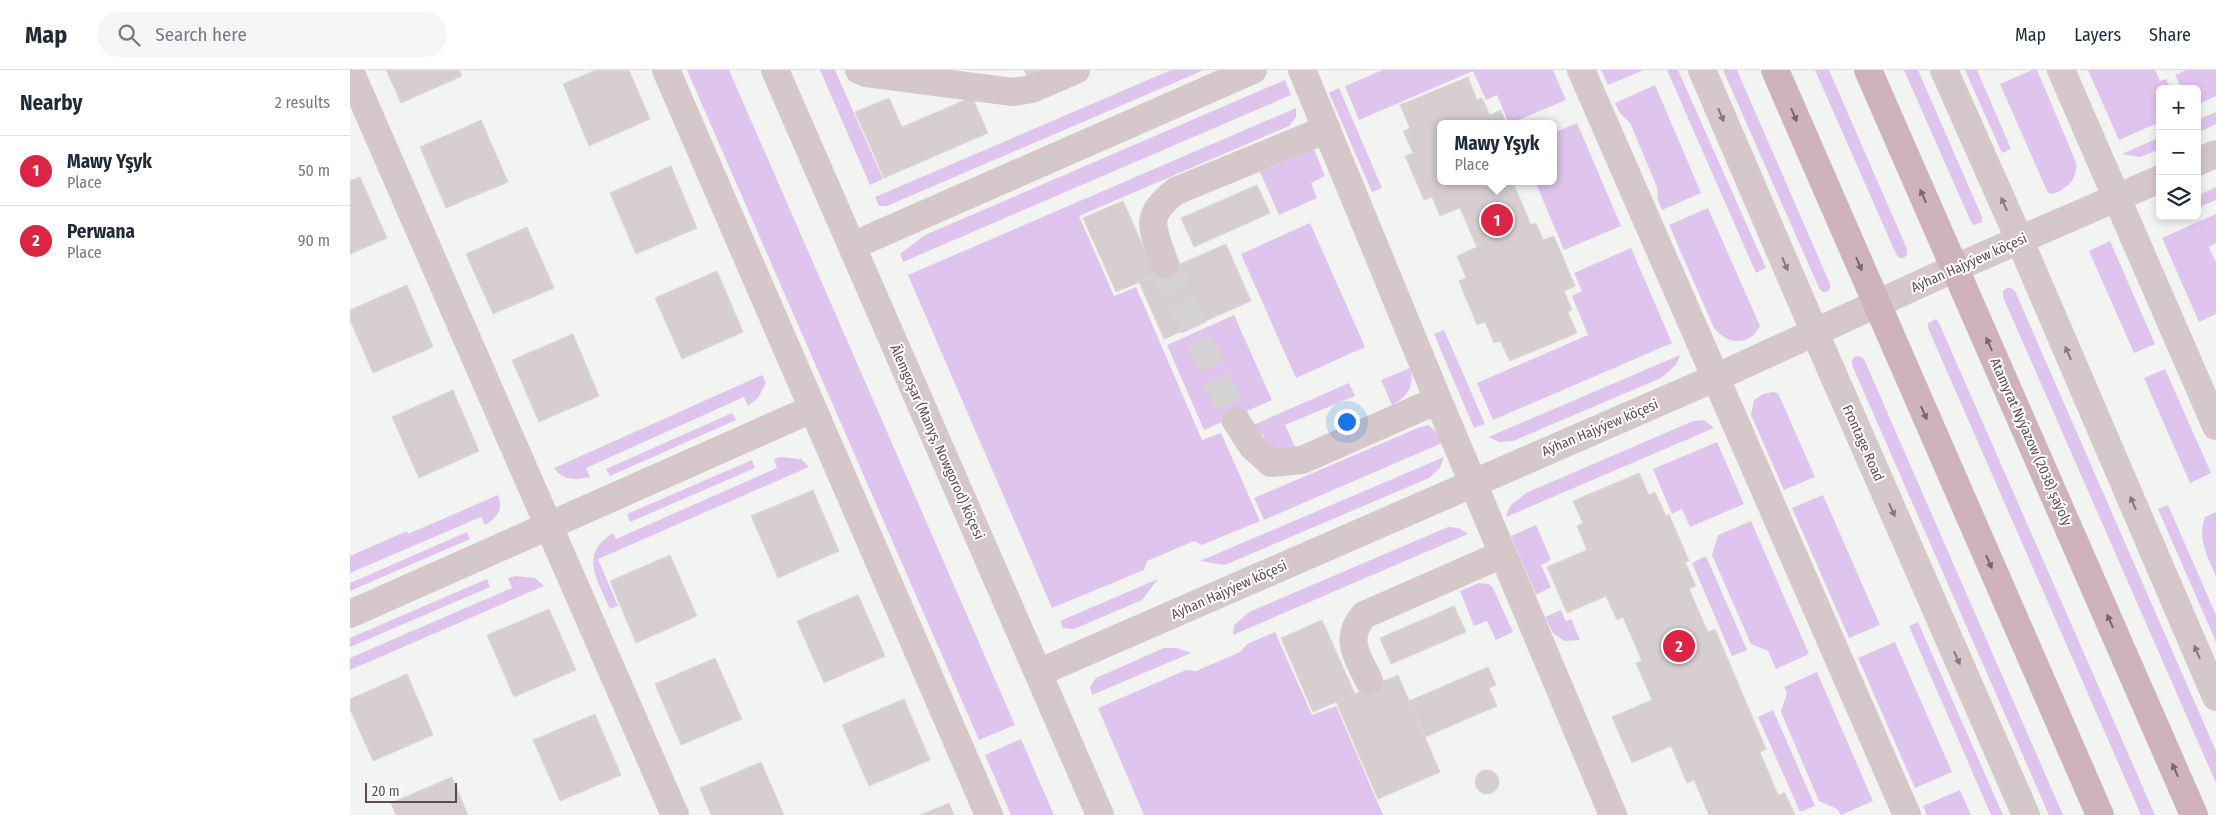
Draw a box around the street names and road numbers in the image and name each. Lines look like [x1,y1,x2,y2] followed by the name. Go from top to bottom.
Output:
[1908,230,2030,296] street label: Aýhan Hajyýew köçesi
[886,342,988,542] street label: Älemgoşar (Manyş, Nowgorod) köçesi
[1986,356,2076,529] street label: Atamyrat Nyýazow (2038) şaýoly
[1539,396,1661,460] street label: Aýhan Hajyýew köçesi
[1839,402,1887,484] street label: Frontage Road
[1168,557,1290,623] street label: Aýhan Hajyýew köçesi

